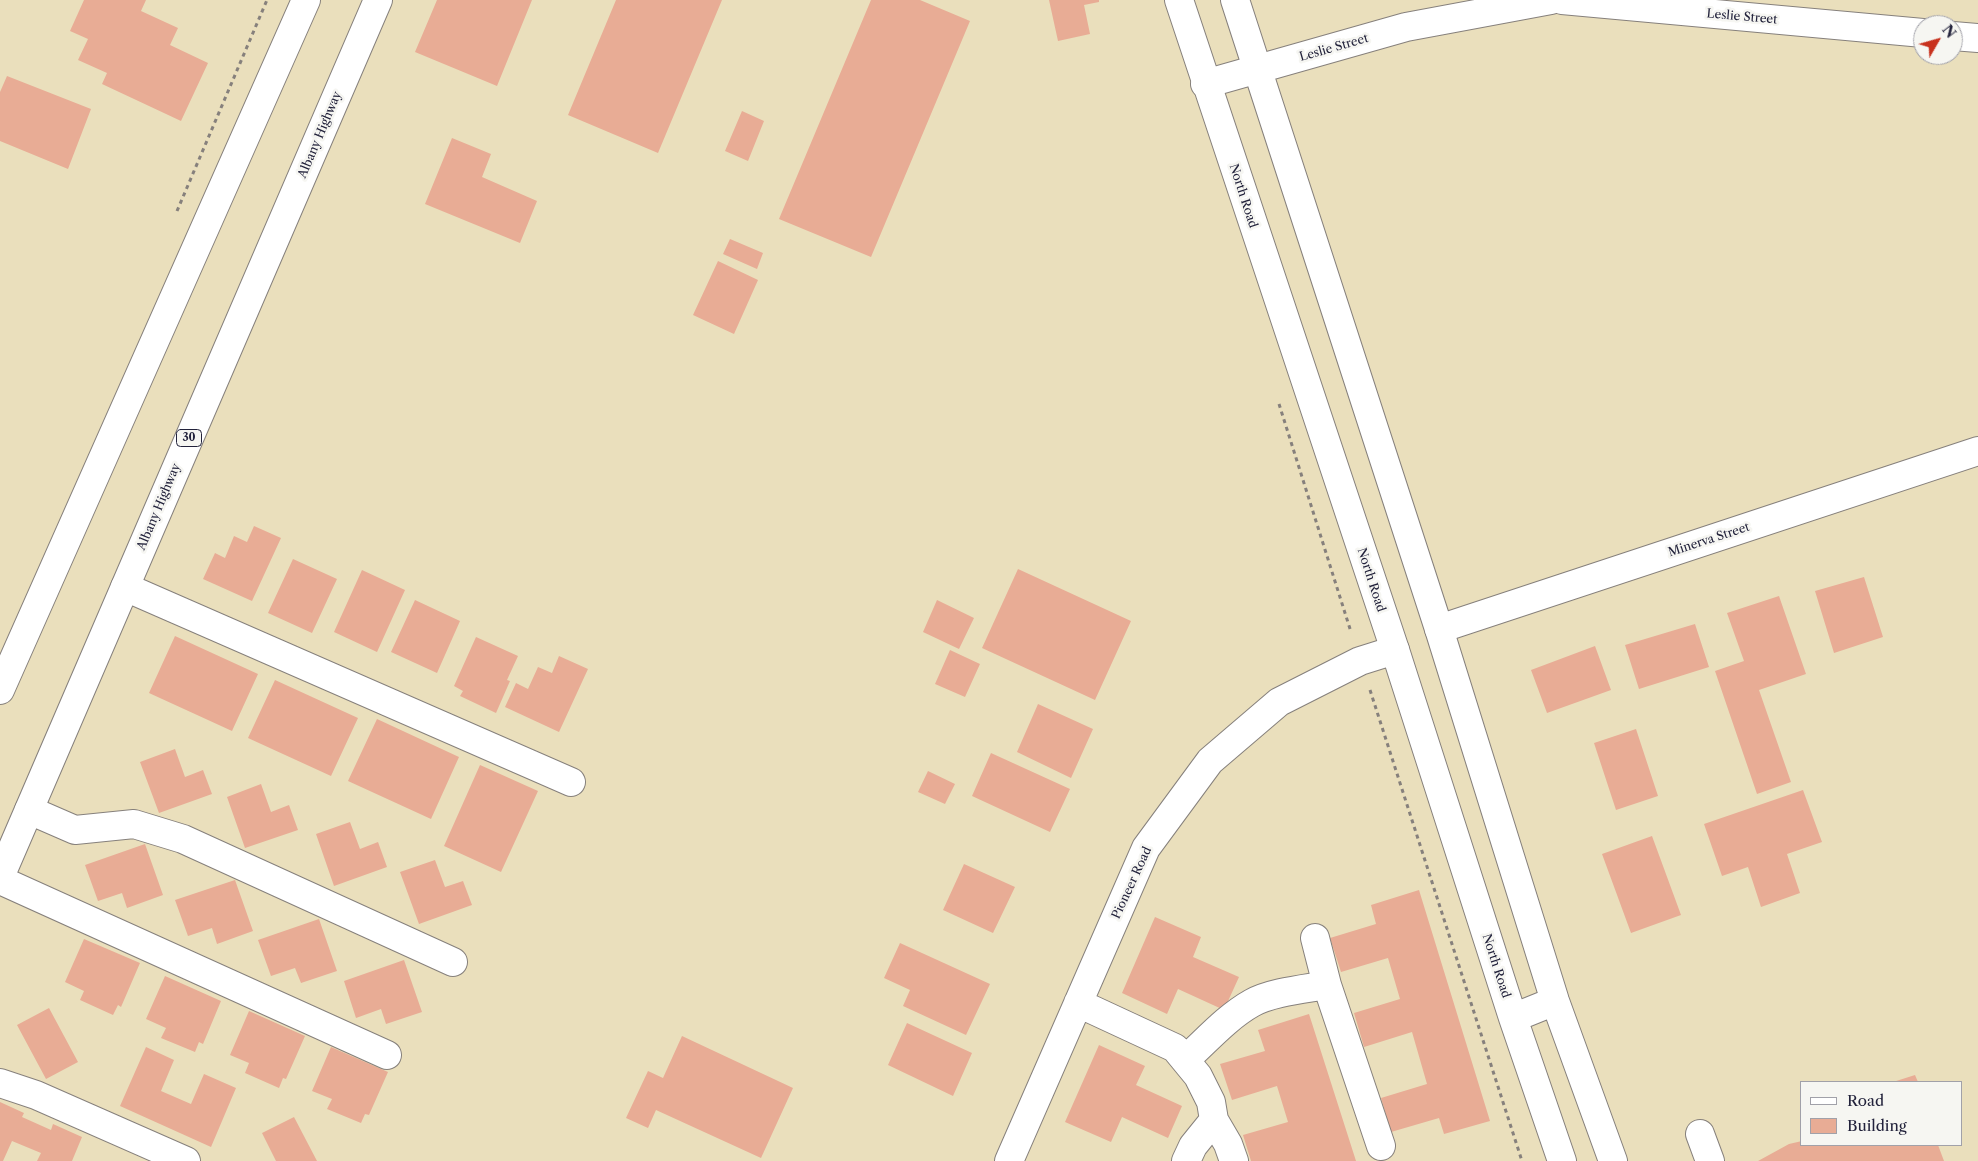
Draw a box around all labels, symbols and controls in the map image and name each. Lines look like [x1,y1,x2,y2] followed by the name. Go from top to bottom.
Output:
[1706,7,1778,27] street label: Leslie Street
[1913,15,1963,65] north arrow
[1938,21,1960,42] text: N
[1298,31,1370,65] street label: Leslie Street
[295,89,345,181] street label: Albany Highway
[1226,162,1260,230] street label: North Road
[176,429,202,446] road number: 30
[134,461,184,553] street label: Albany Highway
[1666,520,1752,560] street label: Minerva Street
[1354,546,1388,614] street label: North Road
[1109,845,1155,921] street label: Pioneer Road
[1479,932,1513,1000] street label: North Road
[1800,1081,1963,1146] legend
[1847,1091,1884,1110] text: Road
[1847,1116,1907,1135] text: Building

